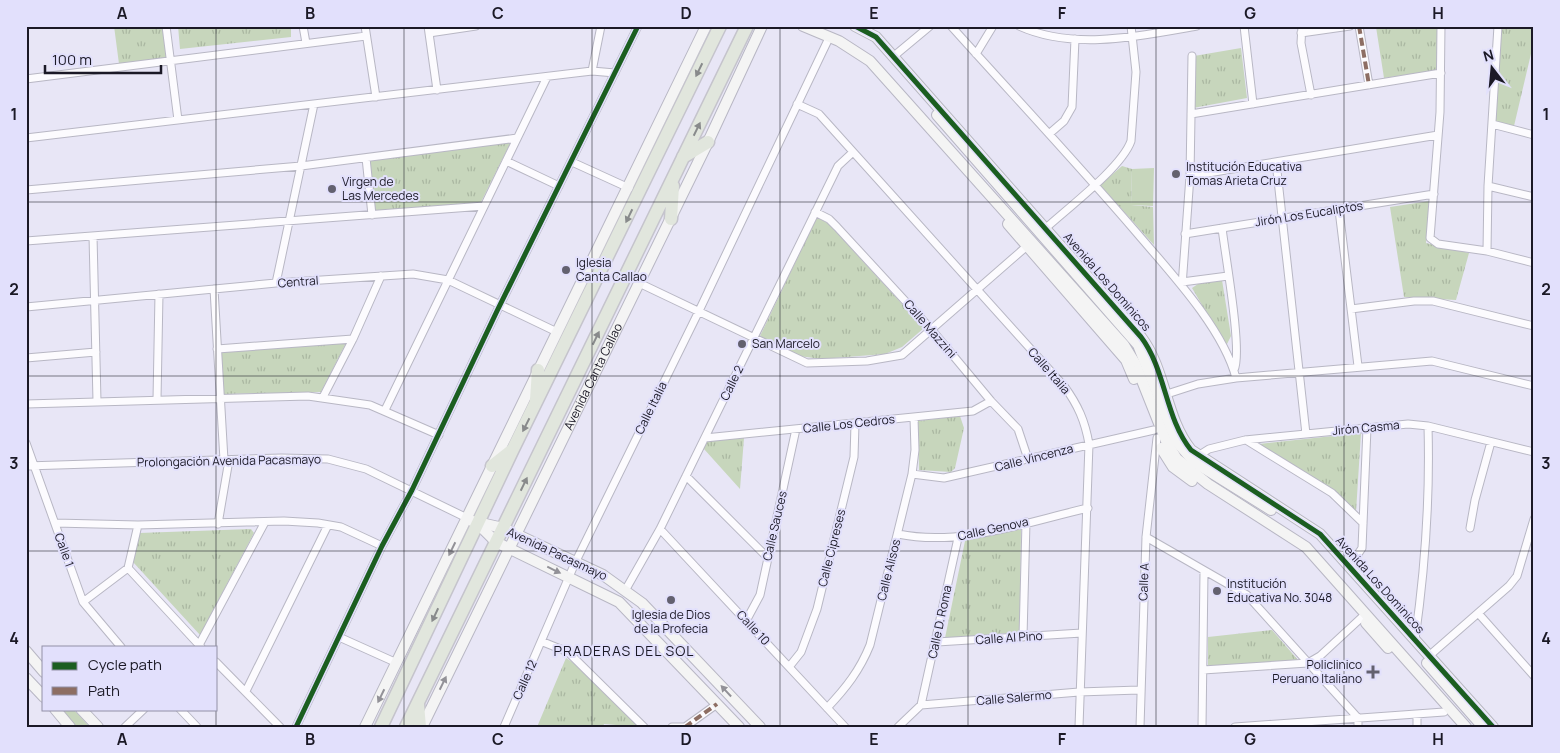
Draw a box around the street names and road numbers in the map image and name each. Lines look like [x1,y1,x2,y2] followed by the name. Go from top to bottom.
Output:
[1254,197,1364,230] street label: Jirón Los Eucaliptos
[1060,229,1155,335] street label: Avenida Los Dominicos
[277,272,319,291] street label: Central
[900,296,961,362] street label: Calle Mazzini
[560,320,626,433] street label: Avenida Canta Callao
[1024,344,1074,398] street label: Calle Italia
[716,362,747,403] street label: Calle 2
[630,379,671,437] street label: Calle Italia
[802,410,896,437] street label: Calle Los Cedros
[1332,416,1400,439] street label: Jirón Casma
[993,440,1075,475] street label: Calle Vincenza
[137,450,321,471] street label: Prolongación Avenida Pacasmayo
[758,489,791,563] street label: Calle Sauces
[814,507,849,589] street label: Calle Cipreses
[956,513,1030,544] street label: Calle Genova
[504,523,610,584] street label: Avenida Pacasmayo
[51,530,78,569] street label: Calle 1
[1332,532,1429,637] street label: Avenida Los Dominicos
[873,537,904,603] street label: Calle Alisos
[1134,562,1153,601] street label: Calle A
[923,584,956,660] street label: Calle D. Roma
[733,606,774,649] street label: Calle 10
[975,627,1043,648] street label: Calle Al Pino
[508,657,541,702] street label: Calle 12
[976,686,1052,709] street label: Calle Salermo

